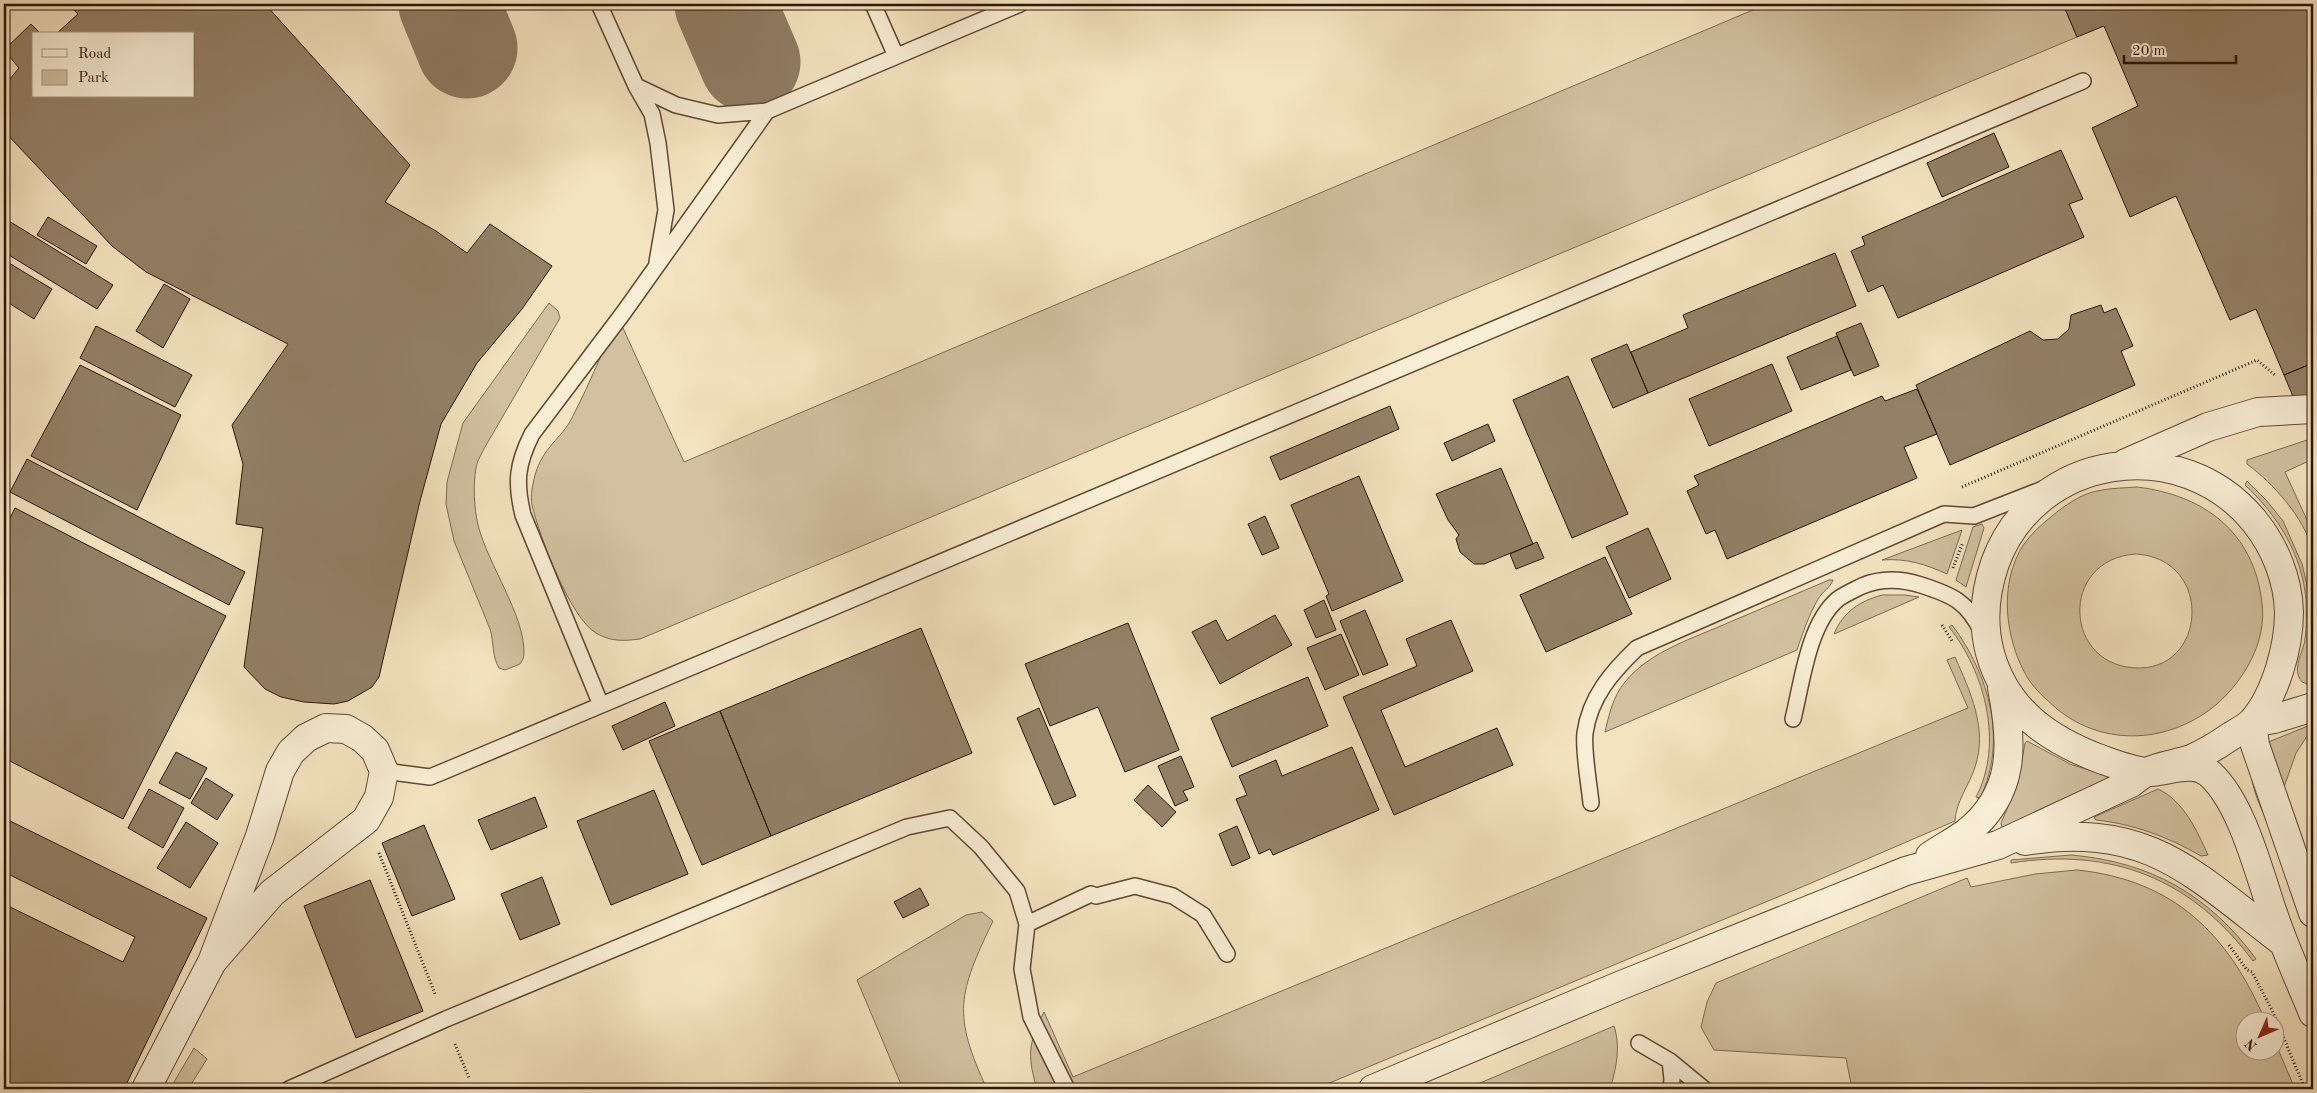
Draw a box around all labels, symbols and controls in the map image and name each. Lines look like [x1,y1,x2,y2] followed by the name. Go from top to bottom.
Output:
[32,32,195,98] legend
[2124,32,2237,64] scale bar
[2132,44,2166,59] text: 20 m
[78,47,112,62] text: Road
[78,71,109,86] text: Park
[2234,1010,2284,1060] north arrow
[2243,1036,2260,1053] text: N

